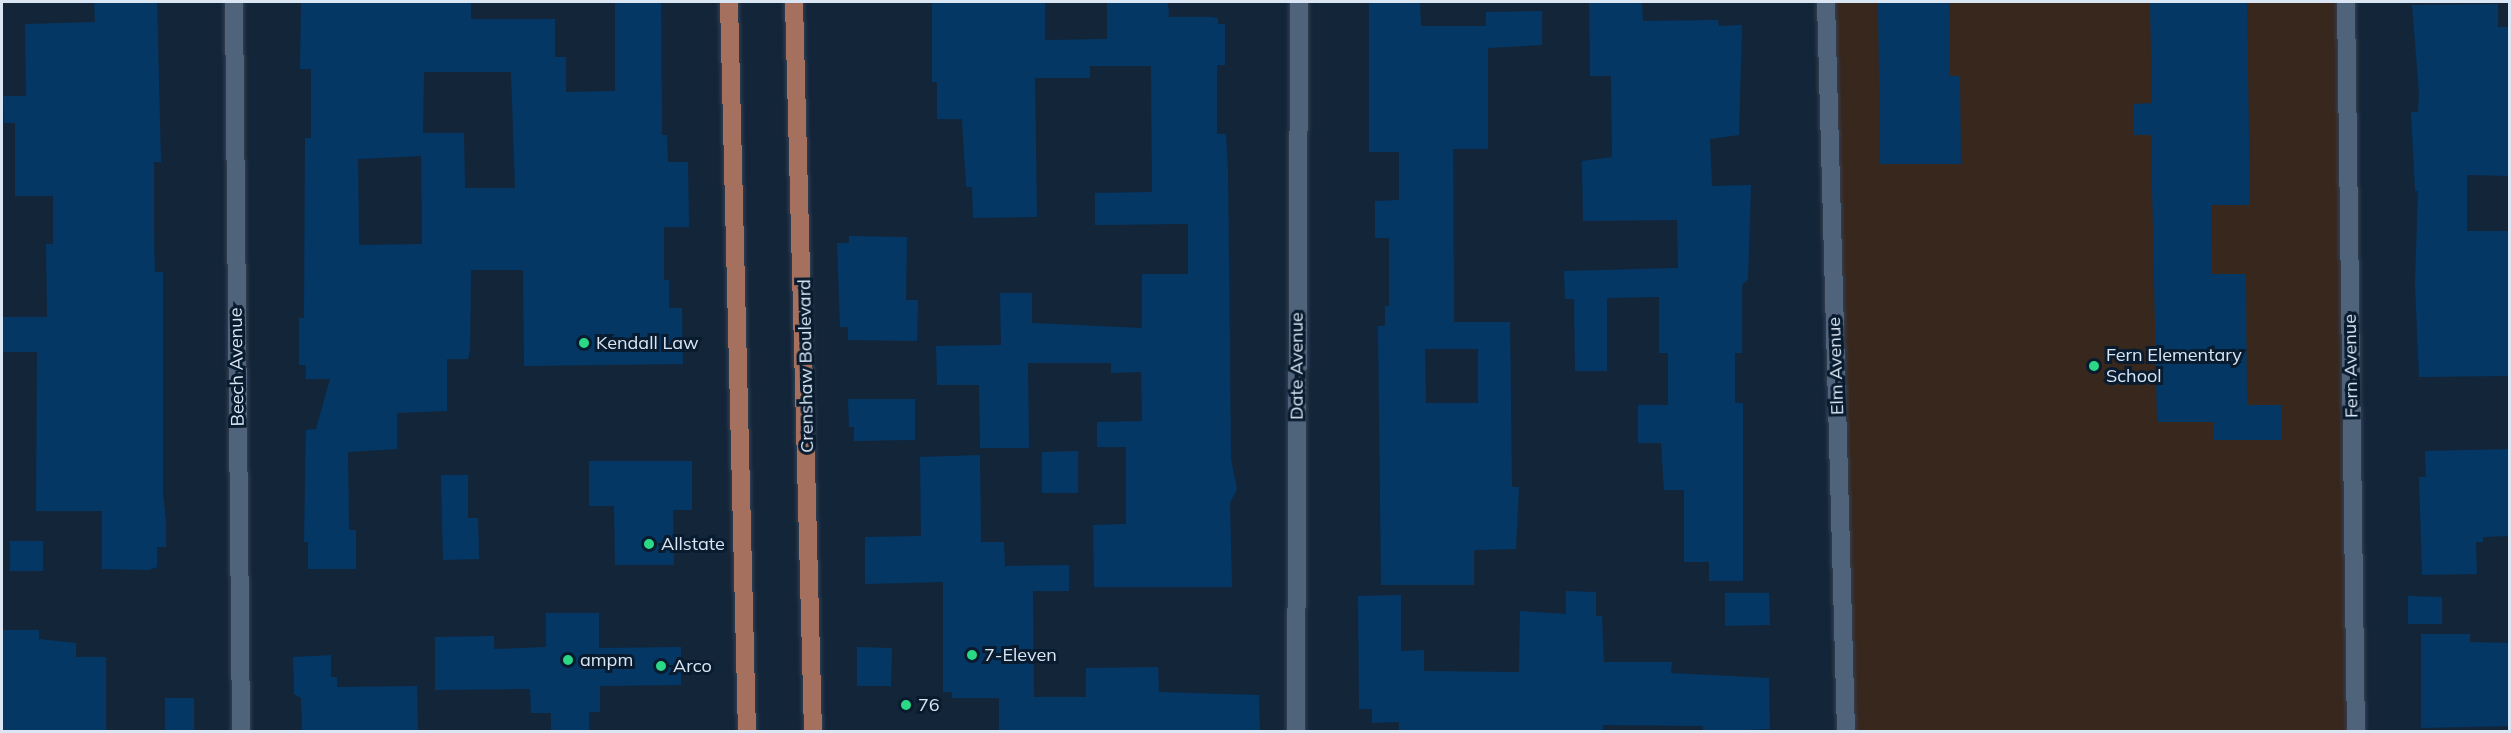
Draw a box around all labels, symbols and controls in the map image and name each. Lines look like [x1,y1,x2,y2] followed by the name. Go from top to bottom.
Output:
[794,279,818,453] street label: Crenshaw Boulevard
[225,307,249,427] street label: Beech Avenue
[1286,312,1308,420] street label: Date Avenue
[2339,314,2363,418] street label: Fern Avenue
[1823,317,1849,415] street label: Elm Avenue
[596,332,699,354] place label: Kendall Law
[577,336,591,350] marker: Kendall Law
[2106,345,2242,388] place label: Fern Elementary School
[2087,359,2101,373] marker: Fern Elementary School
[661,533,725,555] place label: Allstate
[642,537,656,551] marker: Allstate
[984,644,1057,666] place label: 7-Eleven
[965,648,979,662] marker: 7-Eleven
[580,649,633,671] place label: ampm
[561,653,575,667] marker: ampm
[673,655,712,677] place label: Arco
[654,659,668,673] marker: Arco
[918,694,940,716] place label: 76
[899,698,913,712] marker: 76

